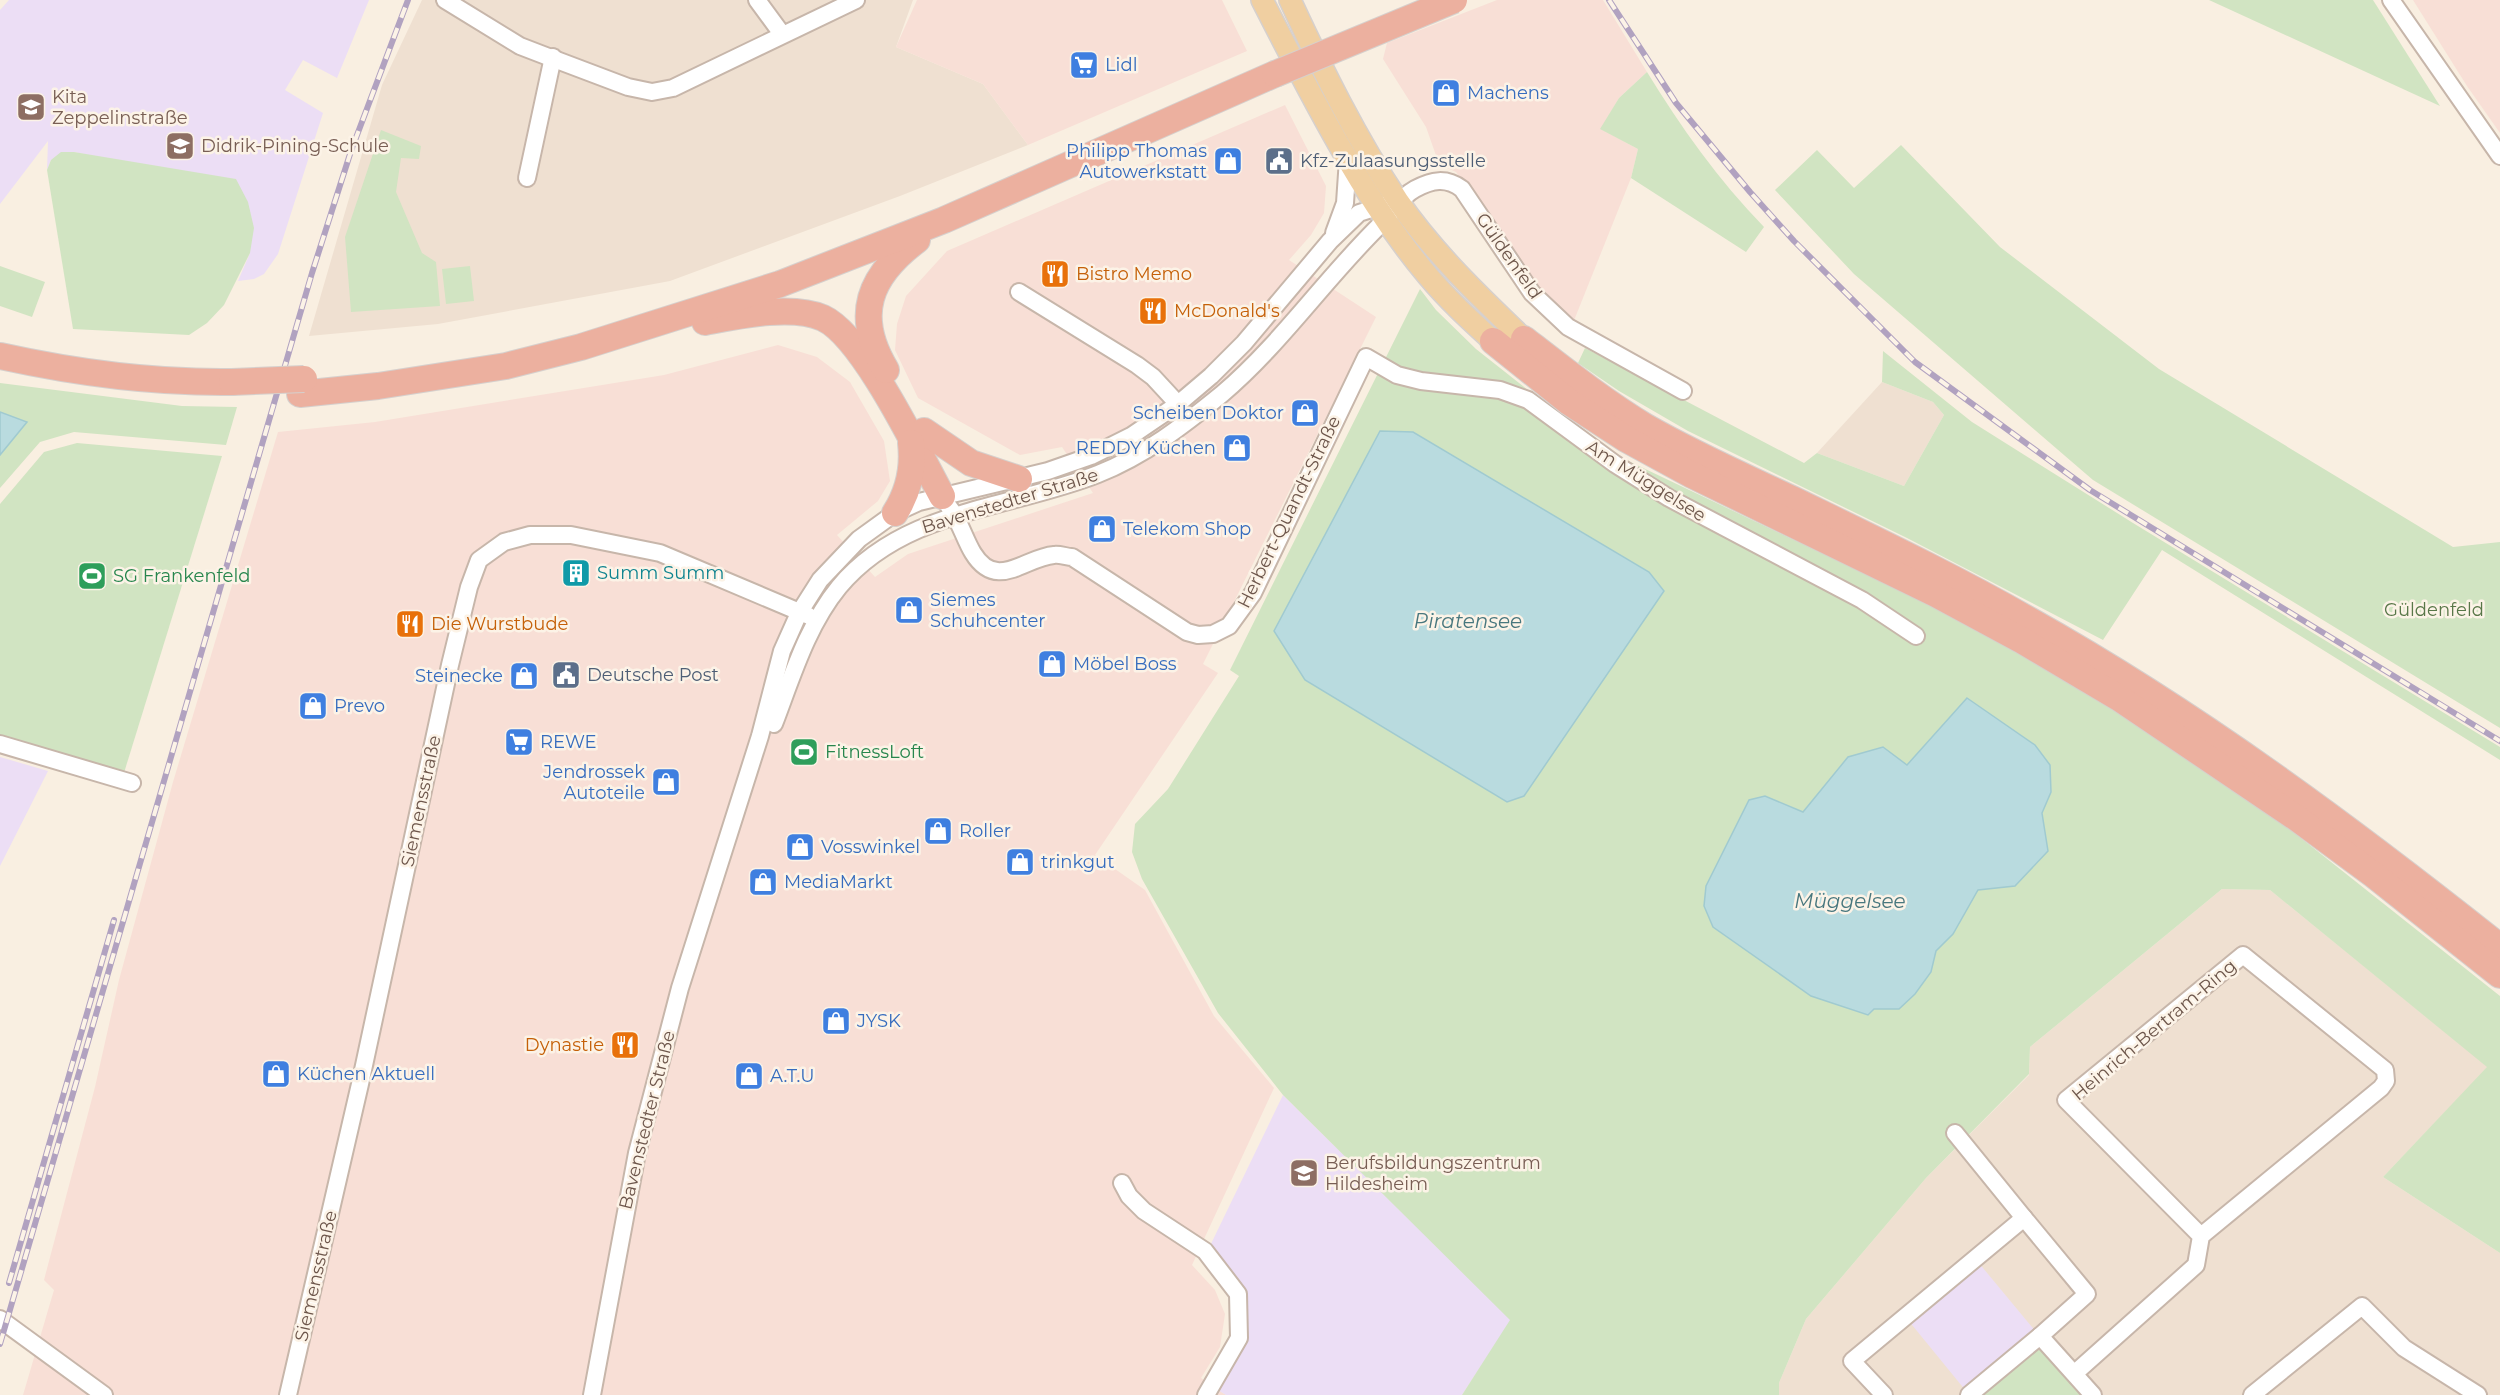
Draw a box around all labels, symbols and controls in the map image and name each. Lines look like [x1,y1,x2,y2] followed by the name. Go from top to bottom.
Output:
[1068,49,1100,81] supermarket icon: Lidl
[1105,54,1138,76] place label: Lidl
[1430,77,1462,109] shop icon: Machens
[1467,82,1549,104] place label: Machens
[52,86,188,129] place label: Kita Zeppelinstraße
[15,91,47,123] school or university icon: Kita Zeppelinstraße
[164,130,196,162] school or university icon: Didrik-Pining-Schule
[201,135,389,157] place label: Didrik-Pining-Schule
[1066,140,1207,183] place label: Philipp Thomas Autowerkstatt
[1212,145,1244,177] shop icon: Philipp Thomas Autowerkstatt
[1263,145,1295,177] public building icon: Kfz-Zulaasungsstelle
[1300,150,1486,172] place label: Kfz-Zulaasungsstelle
[1471,209,1547,303] street label: Güldenfeld
[1039,258,1071,290] restaurant icon: Bistro Memo
[1076,263,1192,285] place label: Bistro Memo
[1137,295,1169,327] restaurant icon: McDonald's
[1174,300,1280,322] place label: McDonald's
[1289,397,1321,429] shop icon: Scheiben Doktor
[1133,402,1284,424] place label: Scheiben Doktor
[1233,412,1345,612] street label: Herbert-Quandt-Straße
[1221,432,1253,464] shop icon: REDDY Küchen
[1582,435,1710,527] street label: Am Müggelsee
[1076,437,1216,459] place label: REDDY Küchen
[919,464,1101,538] street label: Bavenstedter Straße
[1086,513,1118,545] shop icon: Telekom Shop
[1123,518,1251,540] place label: Telekom Shop
[560,557,592,589] building icon: Summ Summ
[76,560,108,592] sports icon: SG Frankenfeld
[597,562,724,584] place label: Summ Summ
[113,565,250,587] place label: SG Frankenfeld
[930,589,1046,632] place label: Siemes Schuhcenter
[893,594,925,626] shop icon: Siemes Schuhcenter
[2384,599,2484,621] park label: Güldenfeld
[394,608,426,640] restaurant icon: Die Wurstbude
[1414,609,1522,633] water label: Piratensee
[431,613,569,635] place label: Die Wurstbude
[1036,648,1068,680] shop icon: Möbel Boss
[1073,653,1177,675] place label: Möbel Boss
[550,659,582,691] public building icon: Deutsche Post
[508,660,540,692] shop icon: Steinecke
[587,664,719,686] place label: Deutsche Post
[415,665,503,687] place label: Steinecke
[297,690,329,722] shop icon: Prevo
[334,695,385,717] place label: Prevo
[503,726,535,758] supermarket icon: REWE
[540,731,597,753] place label: REWE
[396,733,446,869] street label: Siemensstraße
[788,736,820,768] sports icon: FitnessLoft
[825,741,924,763] place label: FitnessLoft
[542,761,645,804] place label: Jendrossek Autoteile
[650,766,682,798] shop icon: Jendrossek Autoteile
[922,815,954,847] shop icon: Roller
[959,820,1011,842] place label: Roller
[784,831,816,863] shop icon: Vosswinkel
[821,836,920,858] place label: Vosswinkel
[1004,846,1036,878] shop icon: trinkgut
[1041,851,1115,873] place label: trinkgut
[747,866,779,898] shop icon: MediaMarkt
[784,871,893,893] place label: MediaMarkt
[1794,889,1906,913] water label: Müggelsee
[2067,955,2241,1105] street label: Heinrich-Bertram-Ring
[820,1005,852,1037] shop icon: JYSK
[856,1010,901,1032] place label: JYSK
[614,1028,680,1212] street label: Bavenstedter Straße
[609,1029,641,1061] restaurant icon: Dynastie
[525,1034,604,1056] place label: Dynastie
[260,1058,292,1090] shop icon: Küchen Aktuell
[733,1060,765,1092] shop icon: A.T.U
[297,1063,435,1085] place label: Küchen Aktuell
[770,1065,814,1087] place label: A.T.U
[1325,1152,1541,1195] place label: Berufsbildungszentrum Hildesheim
[1288,1157,1320,1189] school or university icon: Berufsbildungszentrum Hildesheim
[290,1208,342,1344] street label: Siemensstraße

